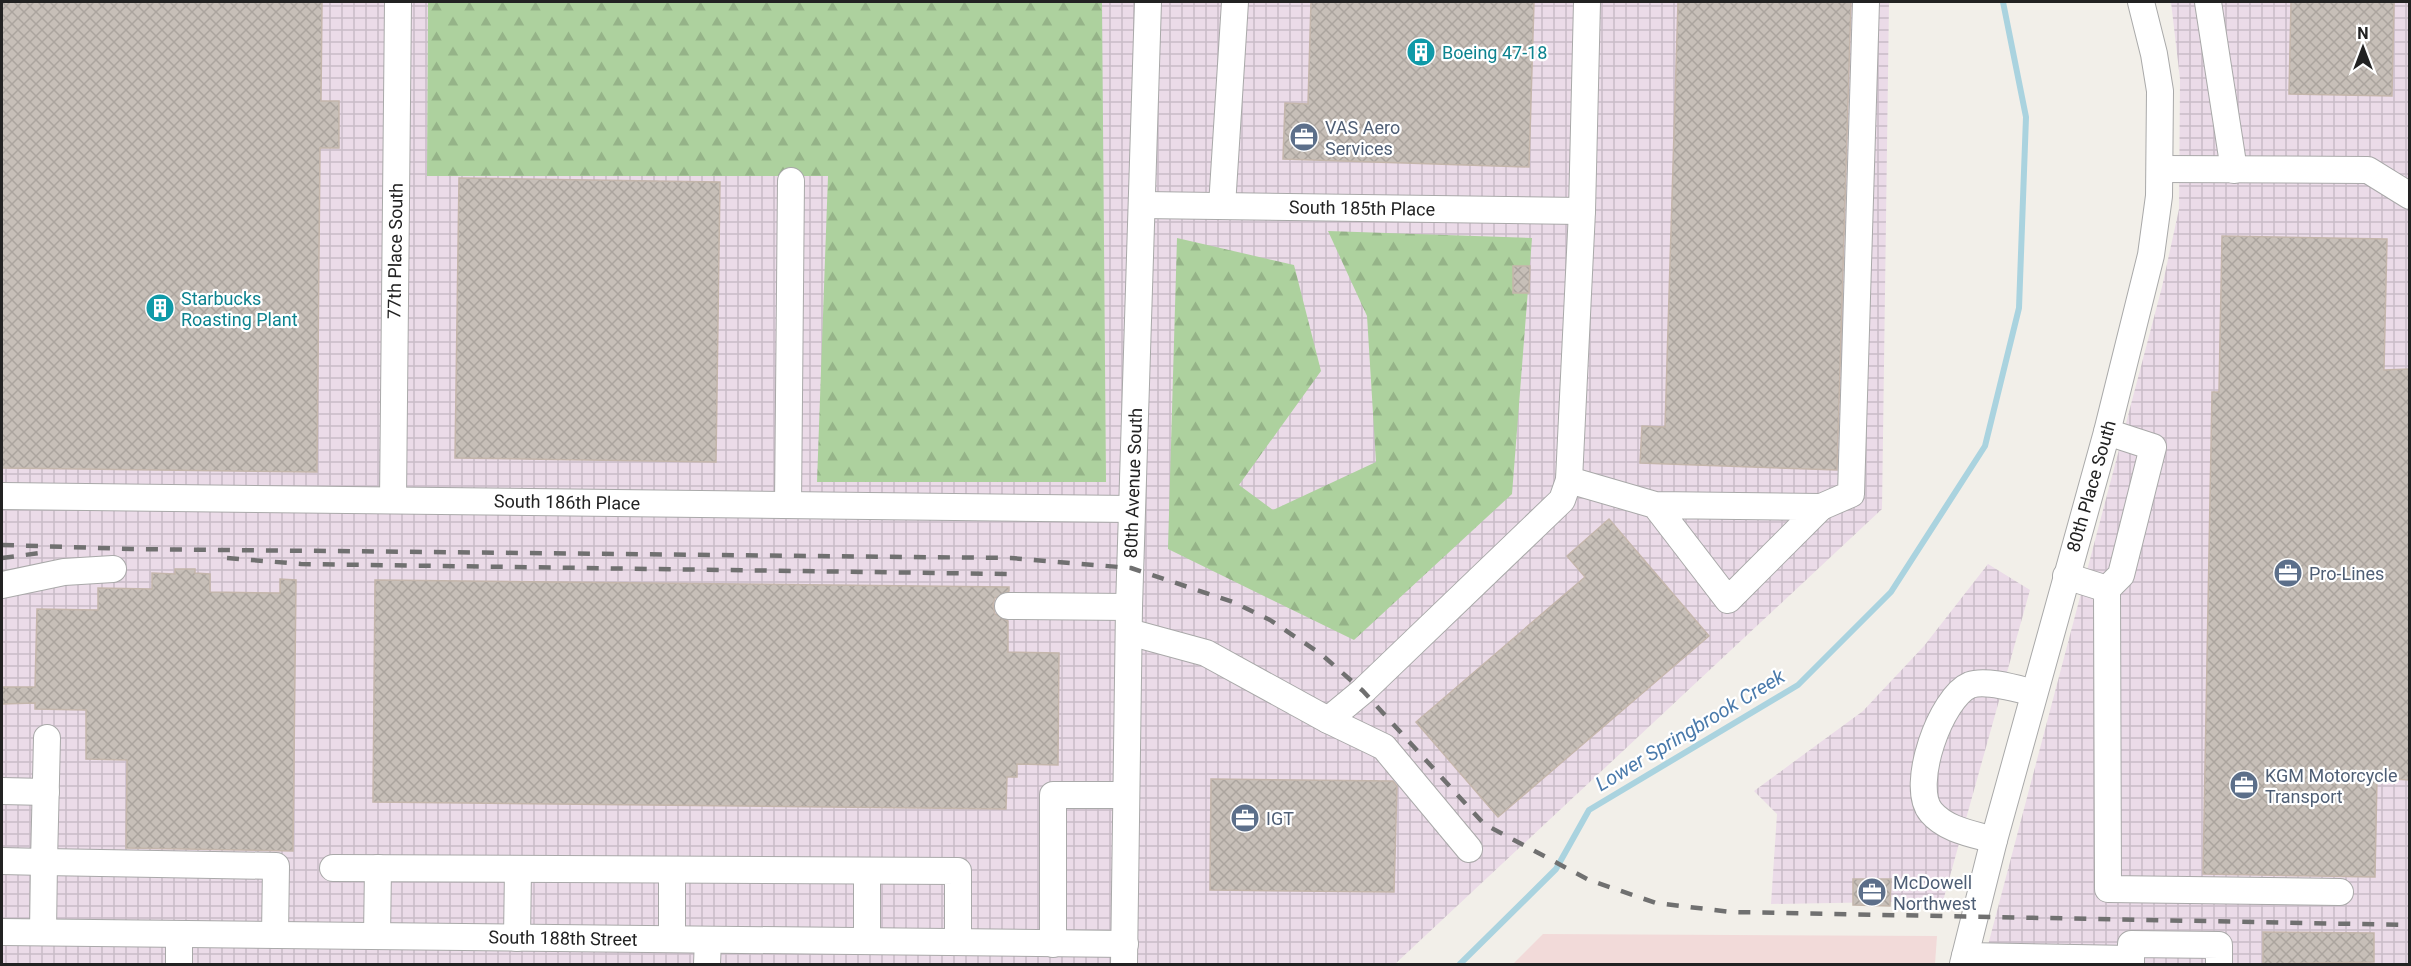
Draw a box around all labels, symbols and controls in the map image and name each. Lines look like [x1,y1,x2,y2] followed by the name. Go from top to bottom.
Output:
[2333,18,2393,78] north arrow
[2357,24,2369,43] text: N
[1405,36,1437,68] building icon: Boeing 47-18
[1442,42,1547,63] place label: Boeing 47-18
[1325,117,1400,159] place label: VAS Aero Services
[1288,121,1320,153] office icon: VAS Aero Services
[383,183,407,319] street label: 77th Place South
[1289,196,1435,220] street label: South 185th Place
[181,288,298,330] place label: Starbucks Roasting Plant
[144,292,176,324] building icon: Starbucks Roasting Plant
[1120,407,1146,559] street label: 80th Avenue South
[2062,418,2120,554] street label: 80th Place South
[494,490,640,514] street label: South 186th Place
[2272,557,2304,589] office icon: Pro-Lines
[2309,563,2384,584] place label: Pro-Lines
[1591,663,1790,796] water label: Lower Springbrook Creek
[2265,765,2398,807] place label: KGM Motorcycle Transport
[2228,769,2260,801] office icon: KGM Motorcycle Transport
[1229,802,1261,834] office icon: IGT
[1266,808,1294,829] place label: IGT
[1893,872,1977,914] place label: McDowell Northwest
[1856,876,1888,908] office icon: McDowell Northwest
[488,926,638,950] street label: South 188th Street

